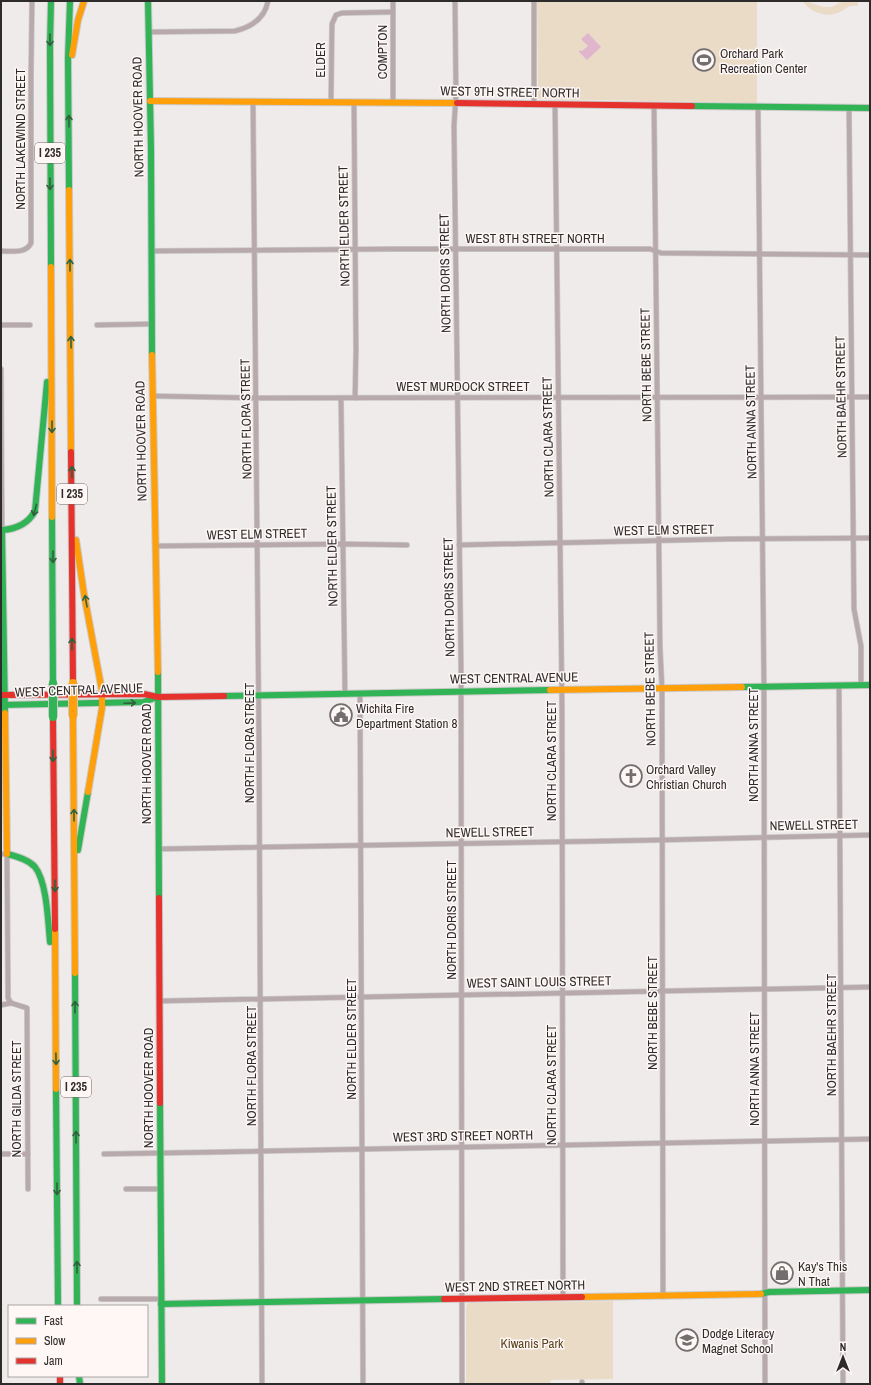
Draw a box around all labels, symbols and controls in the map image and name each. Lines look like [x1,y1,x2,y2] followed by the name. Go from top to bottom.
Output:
[374,25,391,79] street label: COMPTON
[46,33,54,46] one-way arrow
[312,42,329,78] street label: ELDER
[720,45,808,77] place label: Orchard Park Recreation Center
[691,47,717,73] sports icon: Orchard Park Recreation Center
[128,56,148,177] street label: NORTH HOOVER ROAD
[12,68,29,210] street label: NORTH LAKEWIND STREET
[440,82,580,102] street label: WEST 9TH STREET NORTH
[65,115,73,128] one-way arrow
[35,143,65,163] road number: I 235
[334,165,354,287] street label: NORTH ELDER STREET
[46,177,54,190] one-way arrow
[435,213,455,333] street label: NORTH DORIS STREET
[465,230,605,247] street label: WEST 8TH STREET NORTH
[66,259,74,272] one-way arrow
[636,307,655,422] street label: NORTH BEBE STREET
[831,335,851,458] street label: NORTH BAEHR STREET
[67,336,75,349] one-way arrow
[236,358,256,479] street label: NORTH FLORA STREET
[741,364,760,479] street label: NORTH ANNA STREET
[538,376,558,497] street label: NORTH CLARA STREET
[396,378,530,395] street label: WEST MURDOCK STREET
[131,380,151,501] street label: NORTH HOOVER ROAD
[48,420,56,433] one-way arrow
[68,466,76,479] one-way arrow
[57,484,87,504] road number: I 235
[322,485,342,607] street label: NORTH ELDER STREET
[30,503,38,516] one-way arrow
[614,521,715,539] street label: WEST ELM STREET
[207,525,308,543] street label: WEST ELM STREET
[439,537,459,657] street label: NORTH DORIS STREET
[49,550,57,563] one-way arrow
[81,595,89,608] one-way arrow
[640,631,659,746] street label: NORTH BEBE STREET
[69,638,76,651] one-way arrow
[450,668,578,688] street label: WEST CENTRAL AVENUE
[15,679,143,701] street label: WEST CENTRAL AVENUE
[241,682,258,803] street label: NORTH FLORA STREET
[745,687,762,802] street label: NORTH ANNA STREET
[123,699,136,707] one-way arrow
[356,700,457,732] place label: Wichita Fire Department Station 8
[543,700,560,821] street label: NORTH CLARA STREET
[328,702,354,728] public building icon: Wichita Fire Department Station 8
[138,703,155,824] street label: NORTH HOOVER ROAD
[49,749,57,762] one-way arrow
[646,761,727,793] place label: Orchard Valley Christian Church
[618,763,644,789] church icon: Orchard Valley Christian Church
[70,809,78,822] one-way arrow
[770,816,859,834] street label: NEWELL STREET
[446,823,535,841] street label: NEWELL STREET
[443,860,460,980] street label: NORTH DORIS STREET
[51,879,59,892] one-way arrow
[644,955,661,1070] street label: NORTH BEBE STREET
[466,972,612,992] street label: WEST SAINT LOUIS STREET
[823,973,840,1096] street label: NORTH BAEHR STREET
[343,978,360,1100] street label: NORTH ELDER STREET
[71,1001,79,1014] one-way arrow
[243,1005,260,1126] street label: NORTH FLORA STREET
[746,1011,763,1126] street label: NORTH ANNA STREET
[543,1024,560,1145] street label: NORTH CLARA STREET
[140,1027,157,1148] street label: NORTH HOOVER ROAD
[8,1040,25,1158] street label: NORTH GILDA STREET
[52,1052,60,1065] one-way arrow
[61,1077,91,1097] road number: I 235
[393,1126,533,1146] street label: WEST 3RD STREET NORTH
[72,1131,80,1144] one-way arrow
[53,1182,61,1195] one-way arrow
[798,1258,847,1290] place label: Kay's This N That
[769,1260,795,1286] shop icon: Kay's This N That
[73,1261,81,1274] one-way arrow
[445,1276,585,1296] street label: WEST 2ND STREET NORTH
[8,1305,148,1377] legend
[44,1313,63,1329] text: Fast
[702,1325,775,1357] place label: Dodge Literacy Magnet School
[674,1327,700,1353] school or university icon: Dodge Literacy Magnet School
[44,1333,66,1349] text: Slow
[501,1335,564,1352] park label: Kiwanis Park
[823,1337,863,1377] north arrow
[840,1340,846,1354] text: N
[44,1353,63,1369] text: Jam

